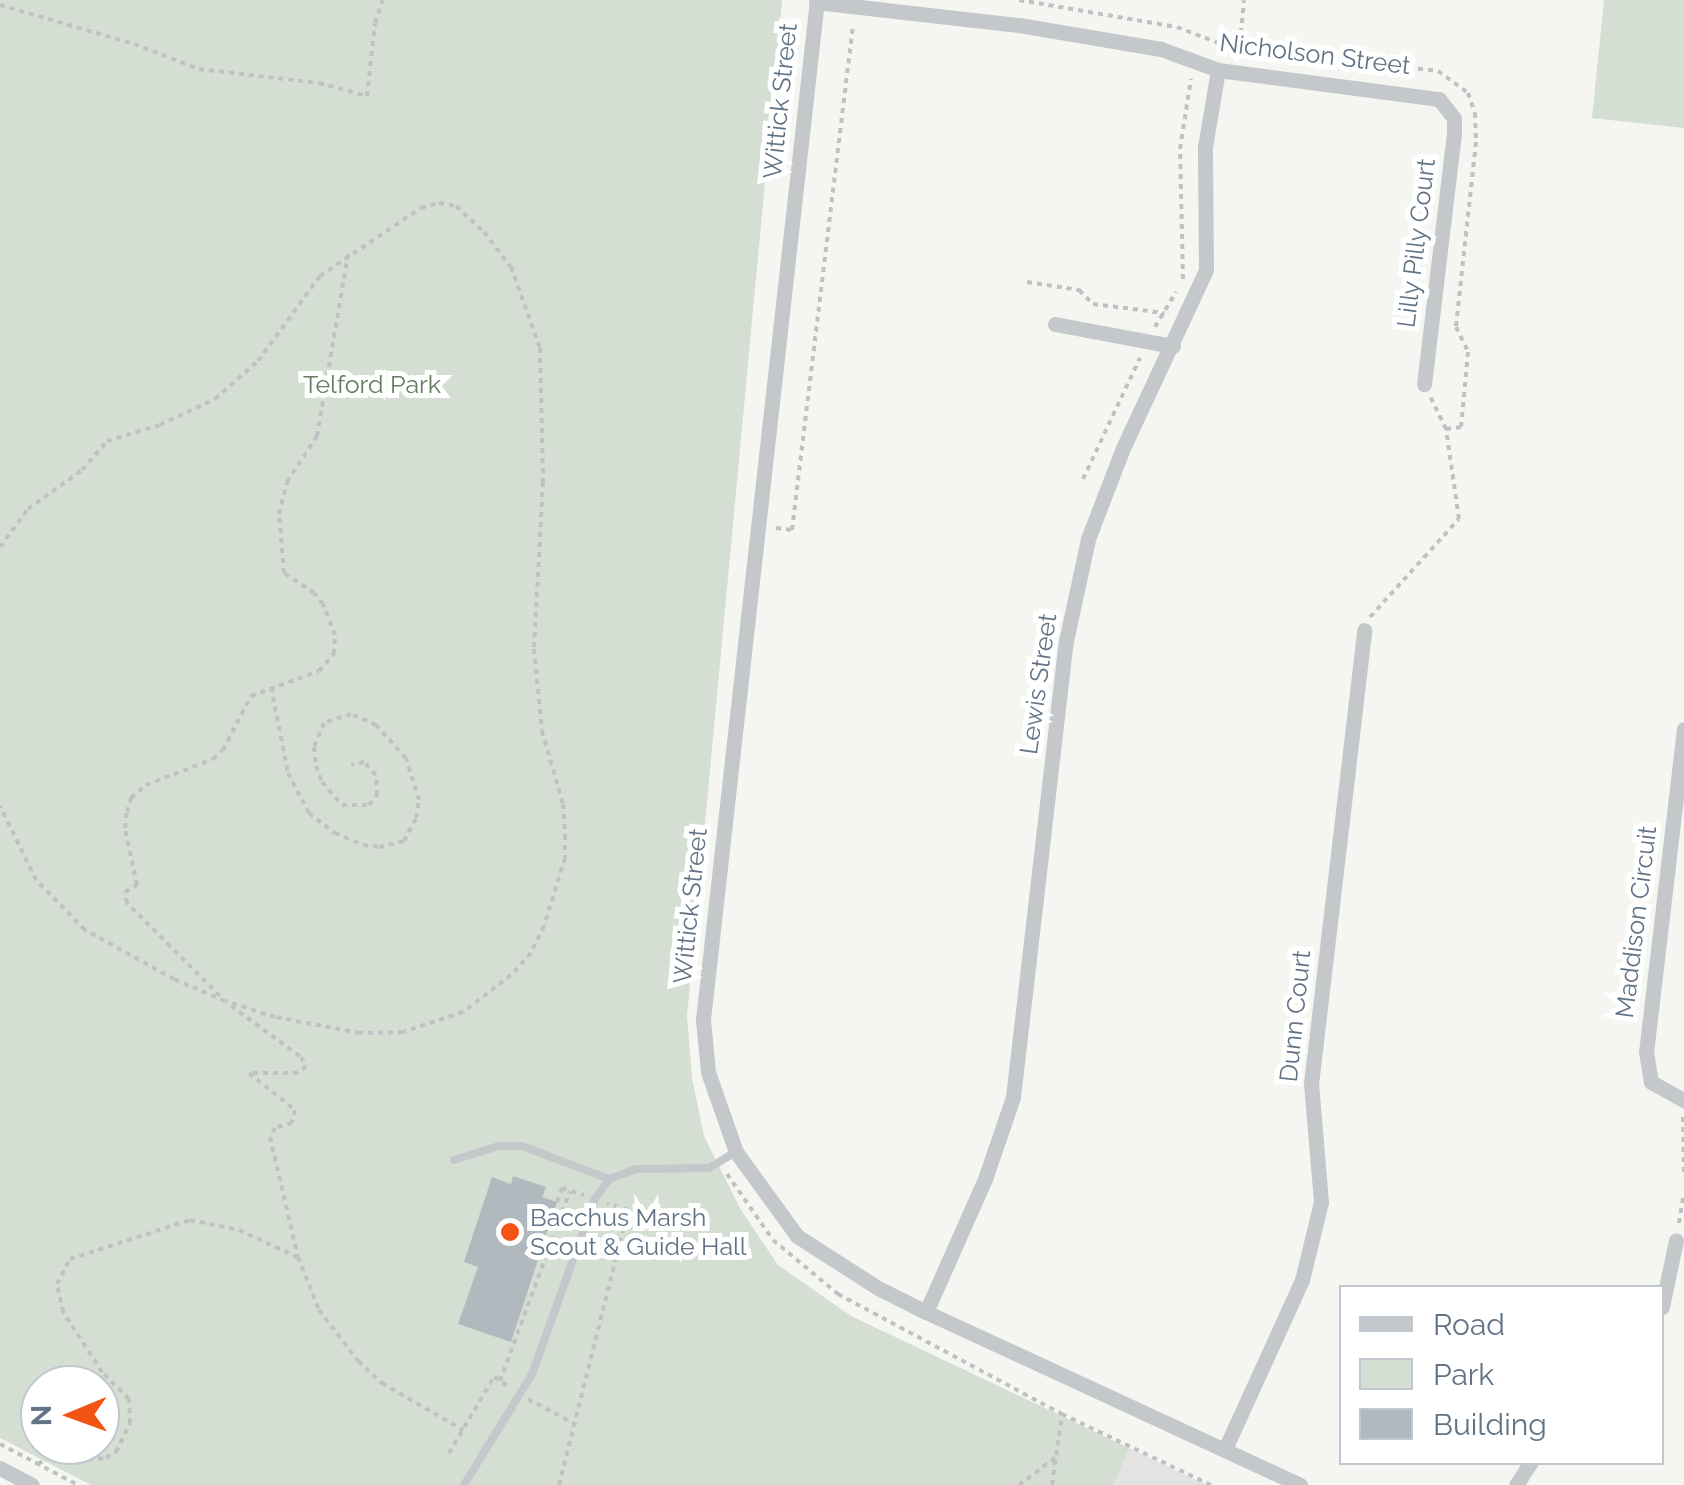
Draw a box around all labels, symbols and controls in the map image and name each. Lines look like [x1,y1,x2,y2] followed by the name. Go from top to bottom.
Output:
[757,22,803,180] street label: Wittick Street
[1218,27,1412,81] street label: Nicholson Street
[1391,156,1441,330] street label: Lilly Pilly Court
[303,369,441,399] park label: Telford Park
[1013,612,1063,756] street label: Lewis Street
[1609,824,1663,1020] street label: Maddison Circuit
[667,827,713,985] street label: Wittick Street
[1273,949,1317,1083] street label: Dunn Court
[530,1203,747,1262] place label: Bacchus Marsh Scout & Guide Hall
[499,1221,521,1243] marker: Bacchus Marsh Scout & Guide Hall
[1339,1285,1664,1465] legend
[1433,1307,1505,1342] text: Road
[1433,1357,1494,1392] text: Park
[20,1365,120,1465] north arrow
[25,1405,58,1426] text: N
[1433,1407,1547,1442] text: Building

